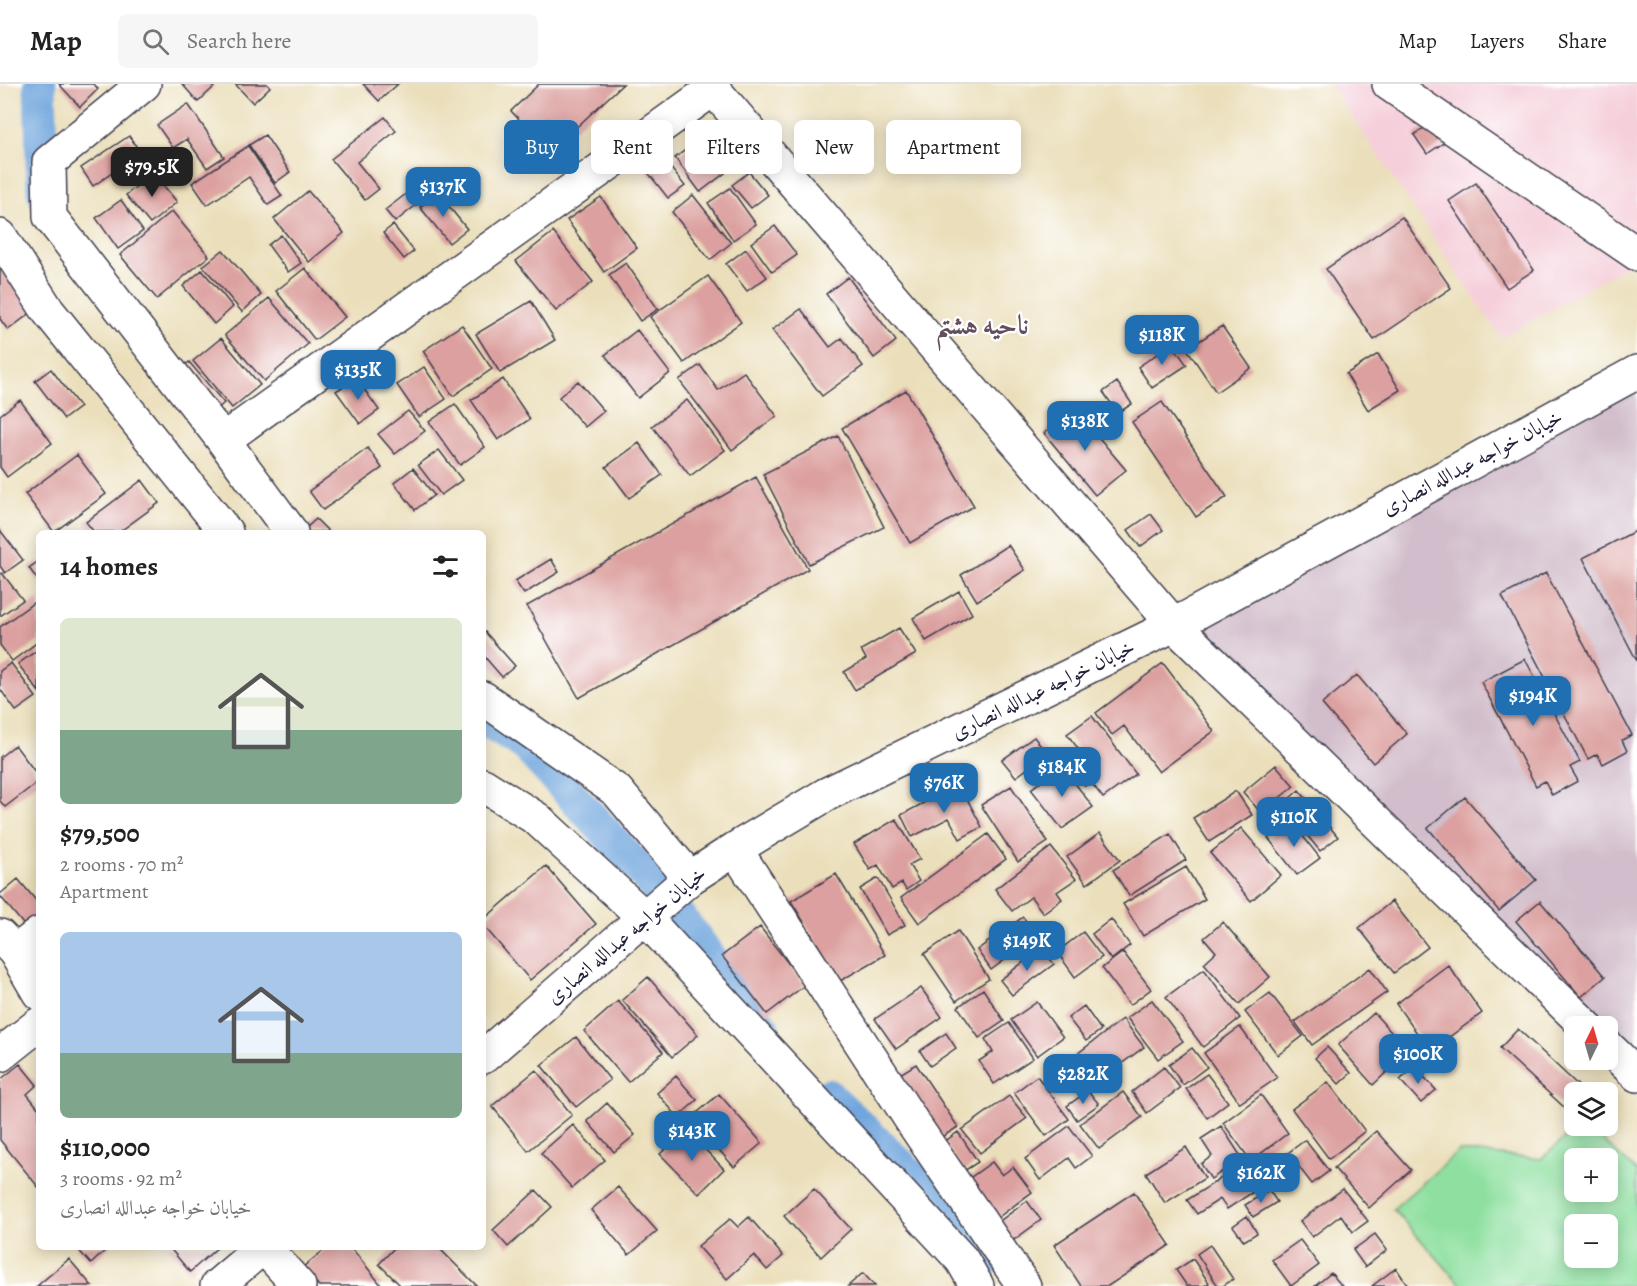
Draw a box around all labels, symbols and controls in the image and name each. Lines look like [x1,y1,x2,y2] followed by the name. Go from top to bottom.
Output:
[118,14,538,68] search box
[30,22,82,60] text: Map
[139,25,172,58] icon: search
[187,26,291,56] text: Search here
[1398,27,1437,55] text: Map
[1470,27,1525,55] text: Layers
[1558,27,1607,55] text: Share
[504,120,579,174] chip: Buy
[591,120,673,174] chip: Rent
[685,120,782,174] chip: Filters
[794,120,874,174] chip: New
[886,120,1021,174] chip: Apartment
[103,147,201,198] pin: $79.5K
[125,153,179,180] text: $79.5K
[401,167,485,218] pin: $137K
[420,173,466,200] text: $137K
[935,307,1029,352] district label: ناحیه هشتم
[1120,315,1204,366] pin: $118K
[1139,321,1185,348] text: $118K
[316,350,400,401] pin: $135K
[335,356,381,383] text: $135K
[1043,401,1127,452] pin: $138K
[1377,402,1567,522] street label: خیابان خواجه عبدالله انصاری
[1061,407,1109,434] text: $138K
[60,549,158,584] text: 14 homes
[429,550,462,583] icon: filters
[946,632,1140,746] street label: خیابان خواجه عبدالله انصاری
[207,657,315,765] icon: home
[1491,676,1575,727] pin: $194K
[1509,682,1557,709] text: $194K
[1020,747,1104,798] pin: $184K
[1038,753,1086,780] text: $184K
[908,763,980,814] pin: $76K
[924,769,964,796] text: $76K
[1252,797,1336,848] pin: $110K
[1271,803,1317,830] text: $110K
[60,816,140,851] text: $79,500
[60,851,184,878] text: 2 rooms · 70 m²
[540,860,712,1010] street label: خیابان خواجه عبدالله انصاری
[60,878,149,905] text: Apartment
[985,921,1069,972] pin: $149K
[1003,927,1051,954] text: $149K
[207,971,315,1079] icon: home
[1564,1016,1618,1070] north arrow
[1564,1016,1618,1268] map controls
[1376,1034,1460,1085] pin: $100K
[1393,1040,1443,1067] text: $100K
[1041,1054,1125,1105] pin: $282K
[1057,1060,1109,1087] text: $282K
[1564,1082,1618,1136] button: layers
[650,1111,734,1162] pin: $143K
[668,1117,716,1144] text: $143K
[60,1130,150,1165] text: $110,000
[1564,1148,1618,1202] button: +
[1219,1153,1303,1204] pin: $162K
[1237,1159,1285,1186] text: $162K
[60,1165,182,1192] text: 3 rooms · 92 m²
[60,1194,252,1221] text: خیابان خواجه عبدالله انصاری
[1564,1214,1618,1268] button: −

